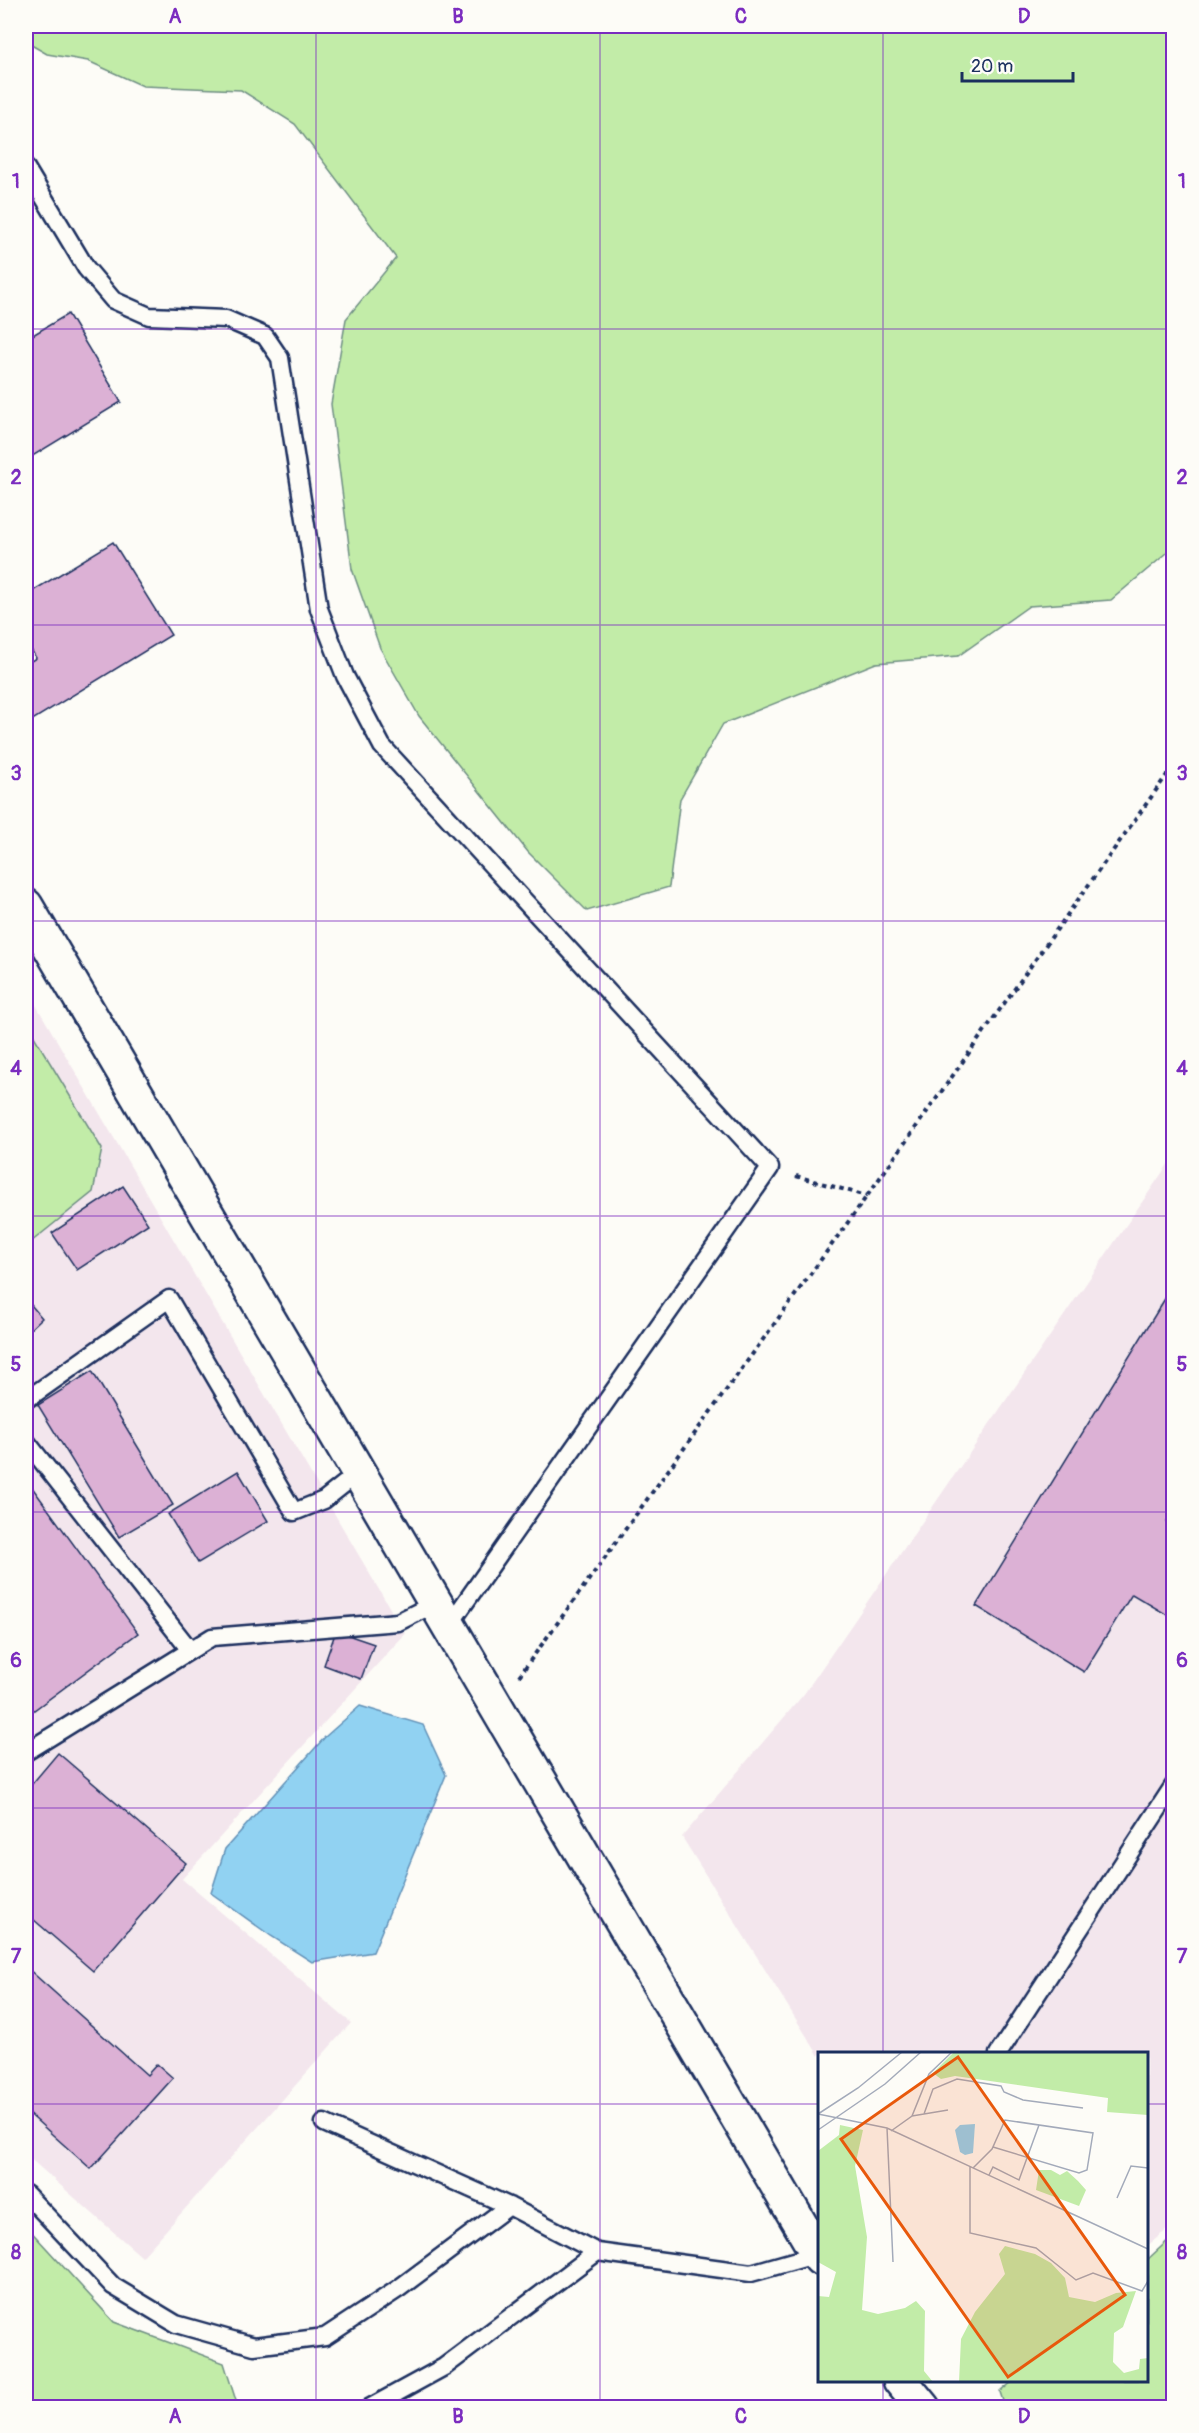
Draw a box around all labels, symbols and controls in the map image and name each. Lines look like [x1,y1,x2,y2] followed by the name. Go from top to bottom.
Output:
[169,4,182,29] text: A
[452,4,464,29] text: B
[735,4,747,29] text: C
[1018,4,1031,29] text: D
[962,45,1073,83] scale bar
[971,55,1013,78] text: 20 m
[12,169,20,194] text: 1
[1178,169,1186,194] text: 1
[10,465,22,490] text: 2
[1176,465,1188,490] text: 2
[10,761,22,786] text: 3
[1176,761,1188,786] text: 3
[10,1056,22,1081] text: 4
[1176,1056,1188,1081] text: 4
[11,1352,22,1377] text: 5
[1177,1352,1188,1377] text: 5
[10,1648,22,1673] text: 6
[1176,1648,1188,1673] text: 6
[11,1944,22,1969] text: 7
[1177,1944,1188,1969] text: 7
[818,2052,1148,2382] inset map
[11,2240,21,2265] text: 8
[1177,2240,1187,2265] text: 8
[169,2404,182,2429] text: A
[452,2404,464,2429] text: B
[735,2404,747,2429] text: C
[1018,2404,1031,2429] text: D

